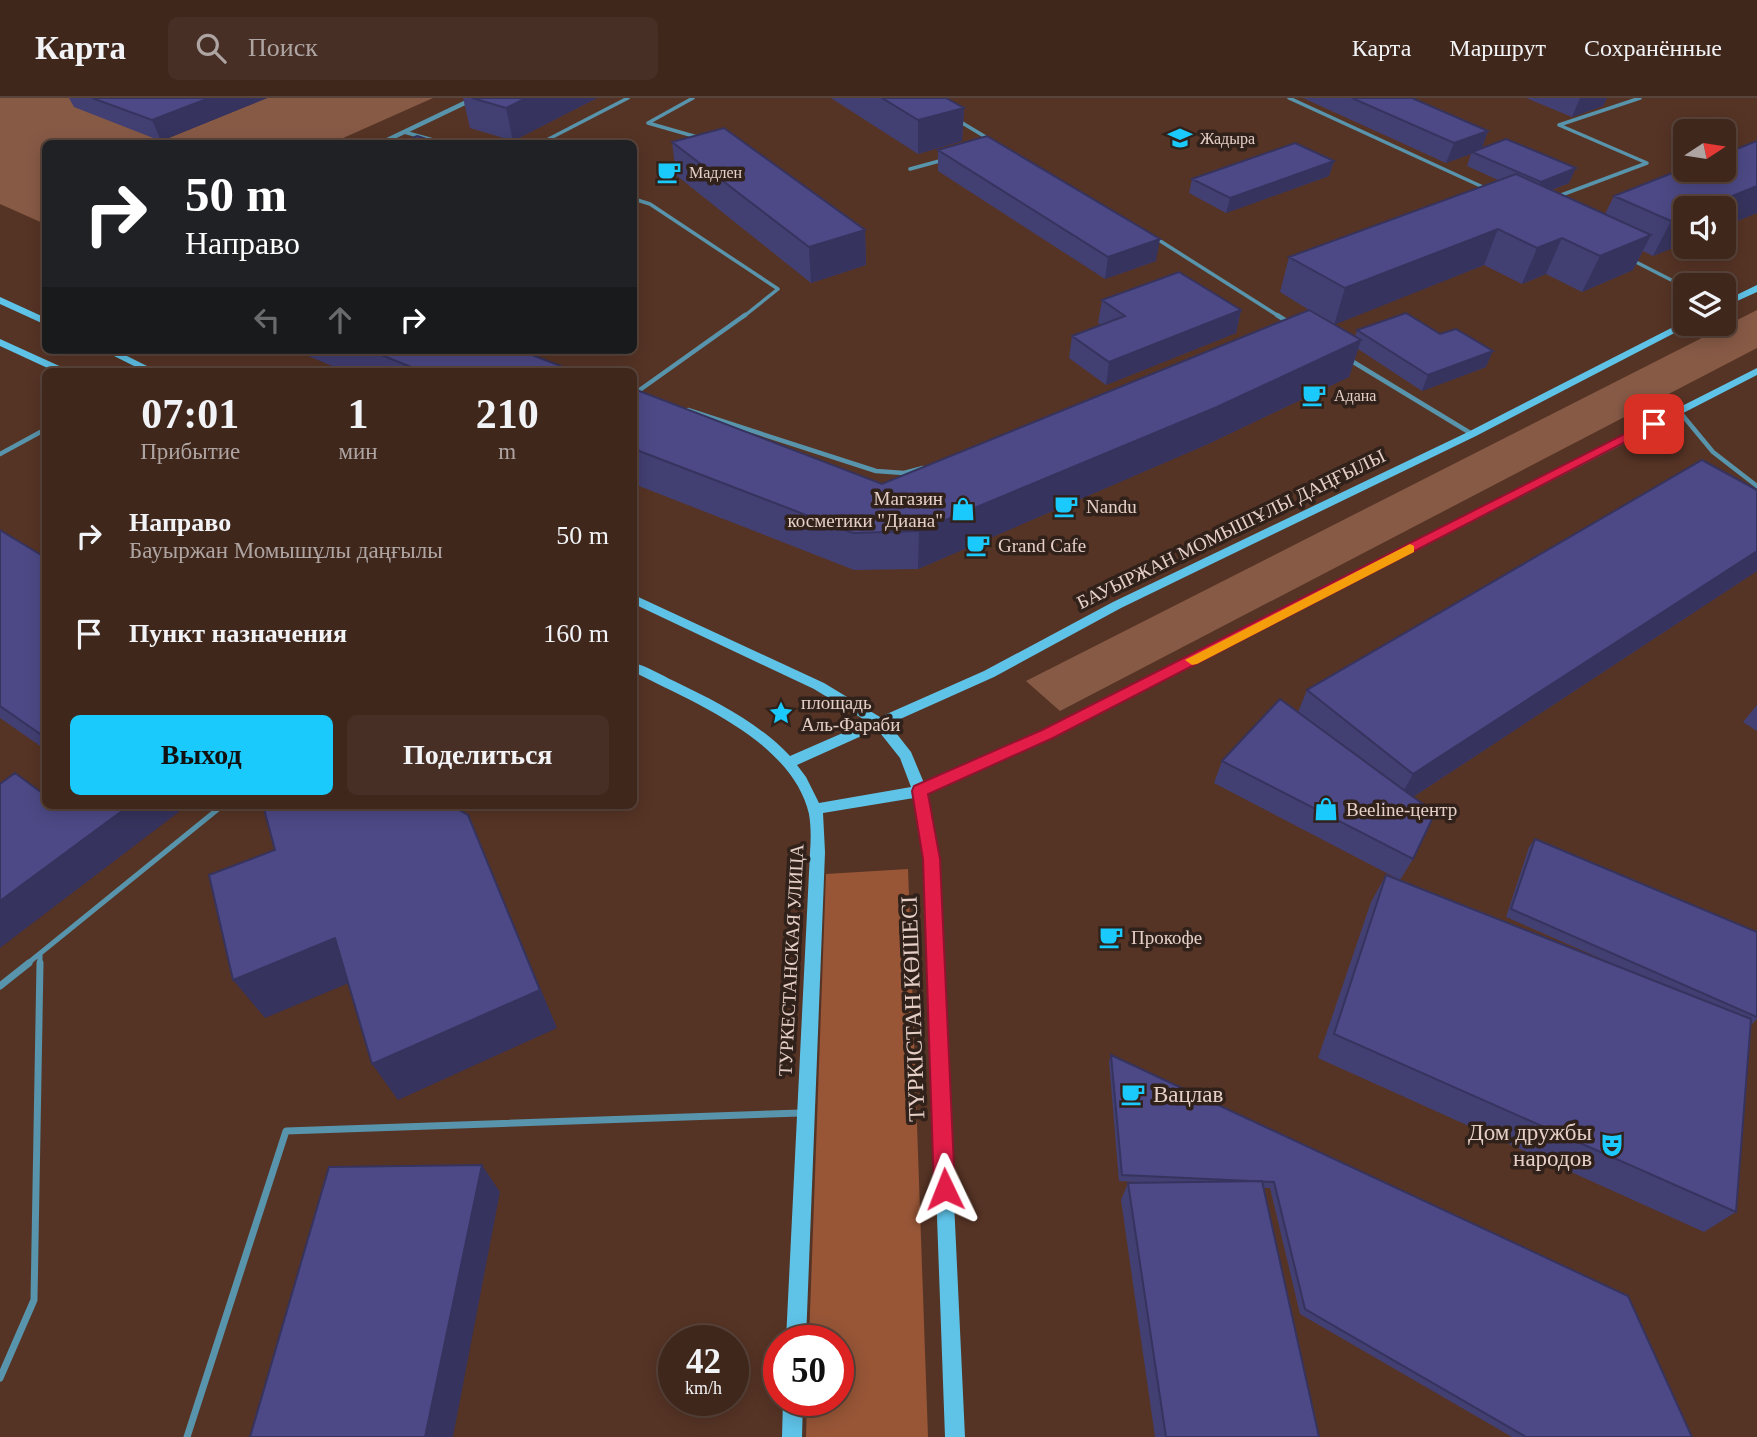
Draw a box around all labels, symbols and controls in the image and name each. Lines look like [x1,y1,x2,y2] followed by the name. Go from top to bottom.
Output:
[168,17,658,80] search box
[192,29,230,67] icon: search
[35,30,126,66] text: Карта
[248,33,318,62] text: Поиск
[1352,35,1411,61] text: Карта
[1449,35,1546,61] text: Маршрут
[1584,35,1722,61] text: Сохранённые
[1673,119,1736,182] north arrow
[1673,119,1736,336] map controls
[1166,124,1194,152] school or university icon: Жадыра
[1200,130,1255,148] place label: Жадыра
[655,158,683,186] cafe icon: Мадлен
[689,164,743,182] place label: Мадлен
[185,167,287,222] text: 50 m
[70,168,161,259] icon: right
[1673,196,1736,259] button: sound
[185,225,300,261] text: Направо
[1673,273,1736,336] button: layers
[248,301,286,339] icon: left
[321,301,359,339] icon: ahead
[394,301,432,339] icon: right
[1300,381,1328,409] cafe icon: Адана
[1334,387,1376,405] place label: Адана
[141,391,239,437] text: 07:01
[348,391,369,437] text: 1
[476,391,539,437] text: 210
[1624,394,1684,454] pin
[1635,405,1673,443] icon: arrive
[140,439,240,464] text: Прибытие
[338,439,378,464] text: мин
[498,439,516,464] text: m
[1073,445,1389,613] street label: БАУЫРЖАН МОМЫШҰЛЫ ДАҢҒЫЛЫ
[788,488,943,531] place label: Магазин косметики "Диана"
[1052,492,1080,520] cafe icon: Nandu
[949,495,977,523] shop icon: Магазин косметики "Диана"
[1086,496,1137,517] place label: Nandu
[129,508,231,537] text: Направо
[70,517,108,555] icon: right
[556,521,609,550] text: 50 m
[964,531,992,559] cafe icon: Grand Cafe
[998,535,1086,556] place label: Grand Cafe
[129,538,443,563] text: Бауыржан Момышұлы даңғылы
[70,615,108,653] icon: arrive
[129,619,347,648] text: Пункт назначения
[543,619,609,648] text: 160 m
[801,692,900,735] place label: площадь Аль-Фараби
[767,699,795,727] place icon: площадь Аль-Фараби
[70,715,333,795] button: Выход
[347,715,609,795] button: Поделиться
[1312,795,1340,823] shop icon: Beeline-центр
[1346,799,1457,820] place label: Beeline-центр
[774,843,808,1077] street label: ТУРКЕСТАНСКАЯ УЛИЦА
[897,896,929,1122] street label: ТҮРКІСТАН КӨШЕСІ
[1097,923,1125,951] cafe icon: Прокофе
[1131,927,1202,948] place label: Прокофе
[1119,1080,1147,1108] cafe icon: Вацлав
[1153,1082,1224,1107] place label: Вацлав
[1468,1120,1592,1171] place label: Дом дружбы народов
[1598,1131,1626,1159] theatre icon: Дом дружбы народов
[908,1152,982,1226] position arrow
[763,1325,854,1416] speed limit sign: 50
[686,1342,721,1381] text: 42
[685,1378,722,1398] text: km/h

